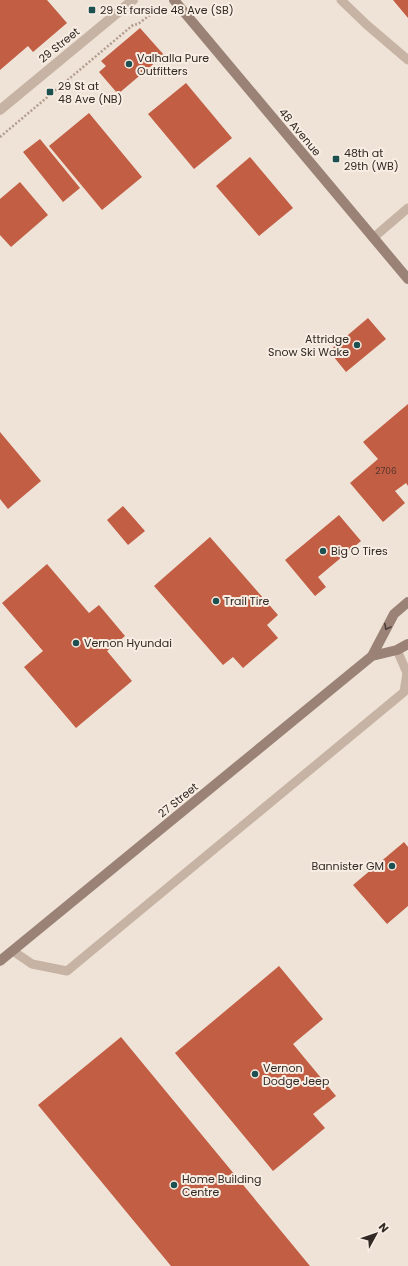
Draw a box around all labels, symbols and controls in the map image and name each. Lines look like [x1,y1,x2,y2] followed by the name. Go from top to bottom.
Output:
[100,2,234,18] place label: 29 St farside 48 Ave (SB)
[87,5,97,15] marker: 29 St farside 48 Ave (SB)
[35,24,83,66] street label: 29 Street
[137,50,209,79] place label: Valhalla Pure Outfitters
[124,59,134,69] marker: Valhalla Pure Outfitters
[58,78,123,107] place label: 29 St at 48 Ave (NB)
[45,87,55,97] marker: 29 St at 48 Ave (NB)
[275,105,325,160] street label: 48 Avenue
[344,145,399,174] place label: 48th at 29th (WB)
[331,154,341,164] marker: 48th at 29th (WB)
[268,331,349,360] place label: Attridge Snow Ski Wake
[352,340,362,350] marker: Attridge Snow Ski Wake
[375,465,397,477] house number: 2706
[331,543,388,559] place label: Big O Tires
[318,546,328,556] marker: Big O Tires
[224,593,270,609] place label: Trail Tire
[211,596,221,606] marker: Trail Tire
[385,623,392,630] one-way arrow
[84,635,172,651] place label: Vernon Hyundai
[71,638,81,648] marker: Vernon Hyundai
[155,779,201,821] street label: 27 Street
[311,858,384,874] place label: Bannister GM
[387,861,397,871] marker: Bannister GM
[263,1060,329,1089] place label: Vernon Dodge Jeep
[250,1069,260,1079] marker: Vernon Dodge Jeep
[182,1171,262,1200] place label: Home Building Centre
[169,1180,179,1190] marker: Home Building Centre
[356,1214,396,1254] north arrow
[375,1219,392,1236] text: N

